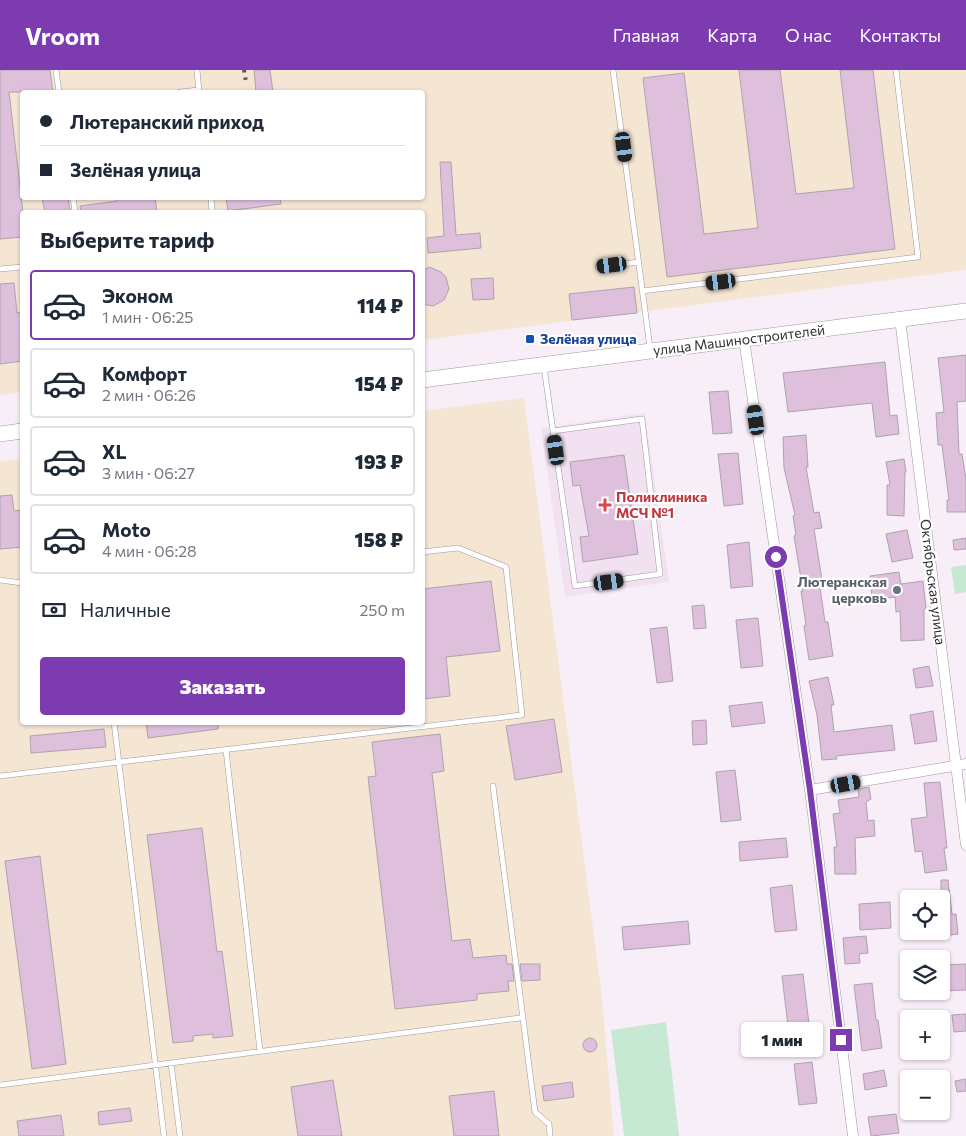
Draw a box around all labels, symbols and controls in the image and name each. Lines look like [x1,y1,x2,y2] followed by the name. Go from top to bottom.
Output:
[25,21,100,50] text: Vroom
[613,24,679,46] text: Главная
[707,24,757,46] text: Карта
[785,24,832,46] text: О нас
[860,24,941,46] text: Контакты
[70,110,264,133] text: Лютеранский приход
[614,131,633,163] car
[70,158,201,181] text: Зелёная улица
[40,226,214,253] text: Выберите тариф
[596,256,627,274] car
[705,273,736,291] car
[42,283,87,328] icon: car
[102,284,173,307] text: Эконом
[357,294,403,317] text: 114 ₽
[102,307,193,326] text: 1 мин · 06:25
[652,321,826,358] street label: улица Машиностроителей
[540,330,637,347] place label: Зелёная улица
[524,333,536,345] marker: Зелёная улица
[42,361,87,406] icon: car
[102,362,187,385] text: Комфорт
[355,372,403,395] text: 154 ₽
[102,385,196,404] text: 2 мин · 06:26
[746,404,765,436] car
[546,434,565,466] car
[42,439,87,484] icon: car
[102,440,127,463] text: XL
[355,450,403,473] text: 193 ₽
[102,463,195,482] text: 3 мин · 06:27
[616,488,707,521] place label: Поликлиника МСЧ №1
[598,498,612,512] marker: Поликлиника МСЧ №1
[42,517,87,562] icon: car
[102,518,151,541] text: Moto
[917,518,950,646] street label: Октябрьская улица
[355,528,403,551] text: 158 ₽
[102,541,197,560] text: 4 мин · 06:28
[765,546,787,568] route start
[593,572,624,592] car
[797,573,887,606] place label: Лютеранская церковь
[891,584,903,596] marker: Лютеранская церковь
[40,596,68,624] icon: cash
[80,598,171,621] text: Наличные
[359,600,405,619] text: 250 m
[40,657,405,715] button: Заказать
[829,774,862,794] car
[900,890,950,1120] map controls
[900,890,950,940] button: locate
[900,950,950,1000] button: layers
[900,1010,950,1060] button: +
[741,1022,824,1058] callout: 1 мин
[830,1029,852,1051] route end
[761,1030,803,1049] text: 1 мин
[900,1070,950,1120] button: −

